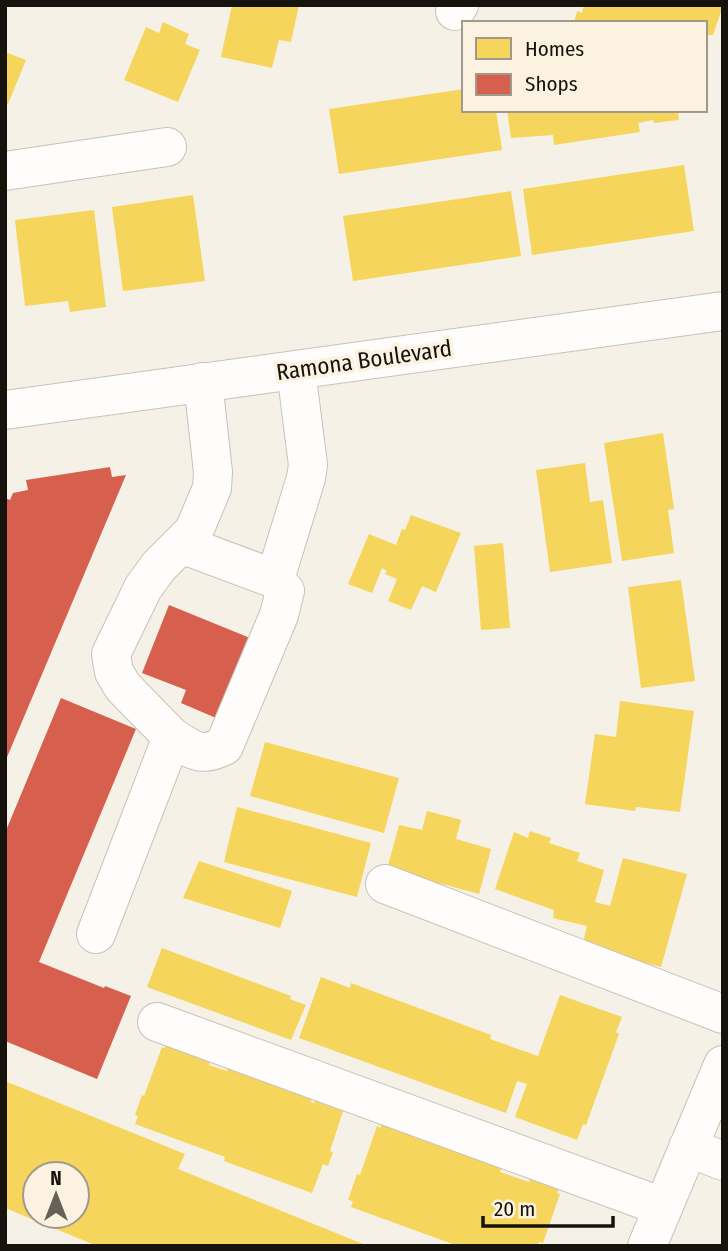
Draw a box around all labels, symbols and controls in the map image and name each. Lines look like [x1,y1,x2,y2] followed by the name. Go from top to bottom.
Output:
[462,21,707,112] legend
[525,36,584,62] text: Homes
[525,71,578,97] text: Shops
[274,334,454,386] street label: Ramona Boulevard
[21,1160,91,1230] north arrow
[50,1167,62,1190] text: N
[483,1184,612,1228] scale bar
[494,1196,535,1222] text: 20 m

